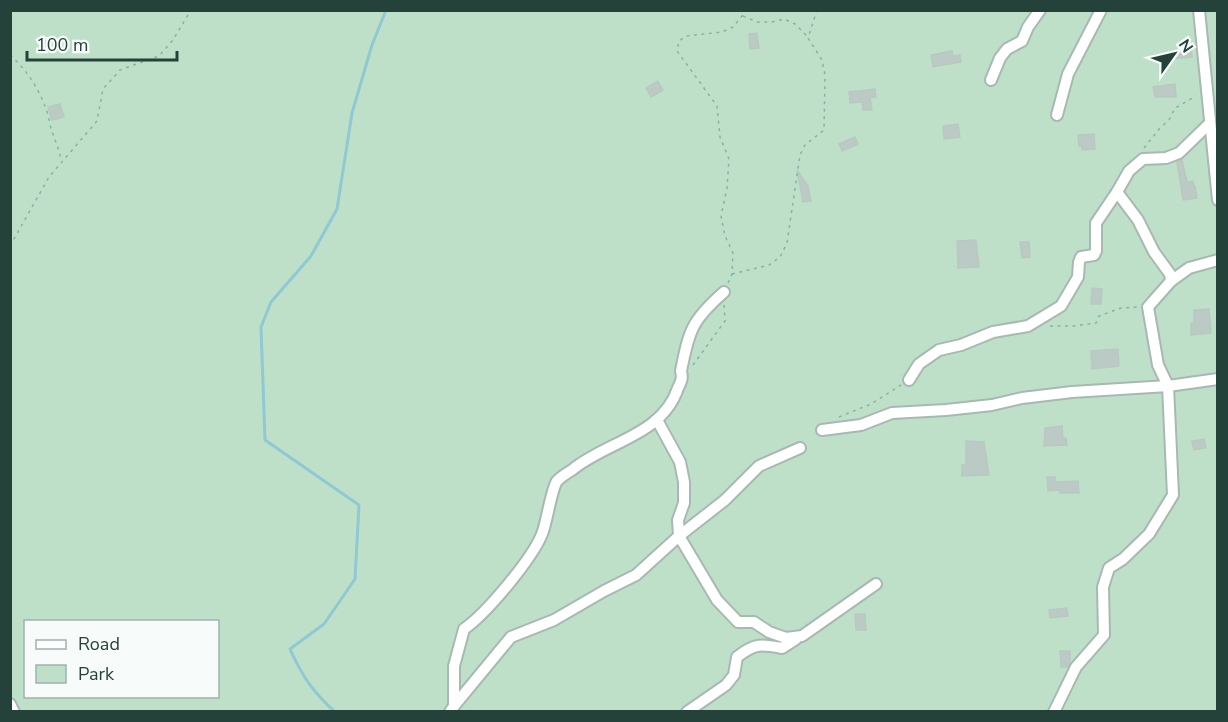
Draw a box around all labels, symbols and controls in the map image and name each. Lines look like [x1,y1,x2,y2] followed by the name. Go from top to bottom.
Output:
[27,24,177,62] scale bar
[1144,24,1204,84] north arrow
[36,33,88,57] text: 100 m
[1173,35,1198,57] text: N
[24,620,219,698] legend
[78,632,120,656] text: Road
[78,662,115,686] text: Park

